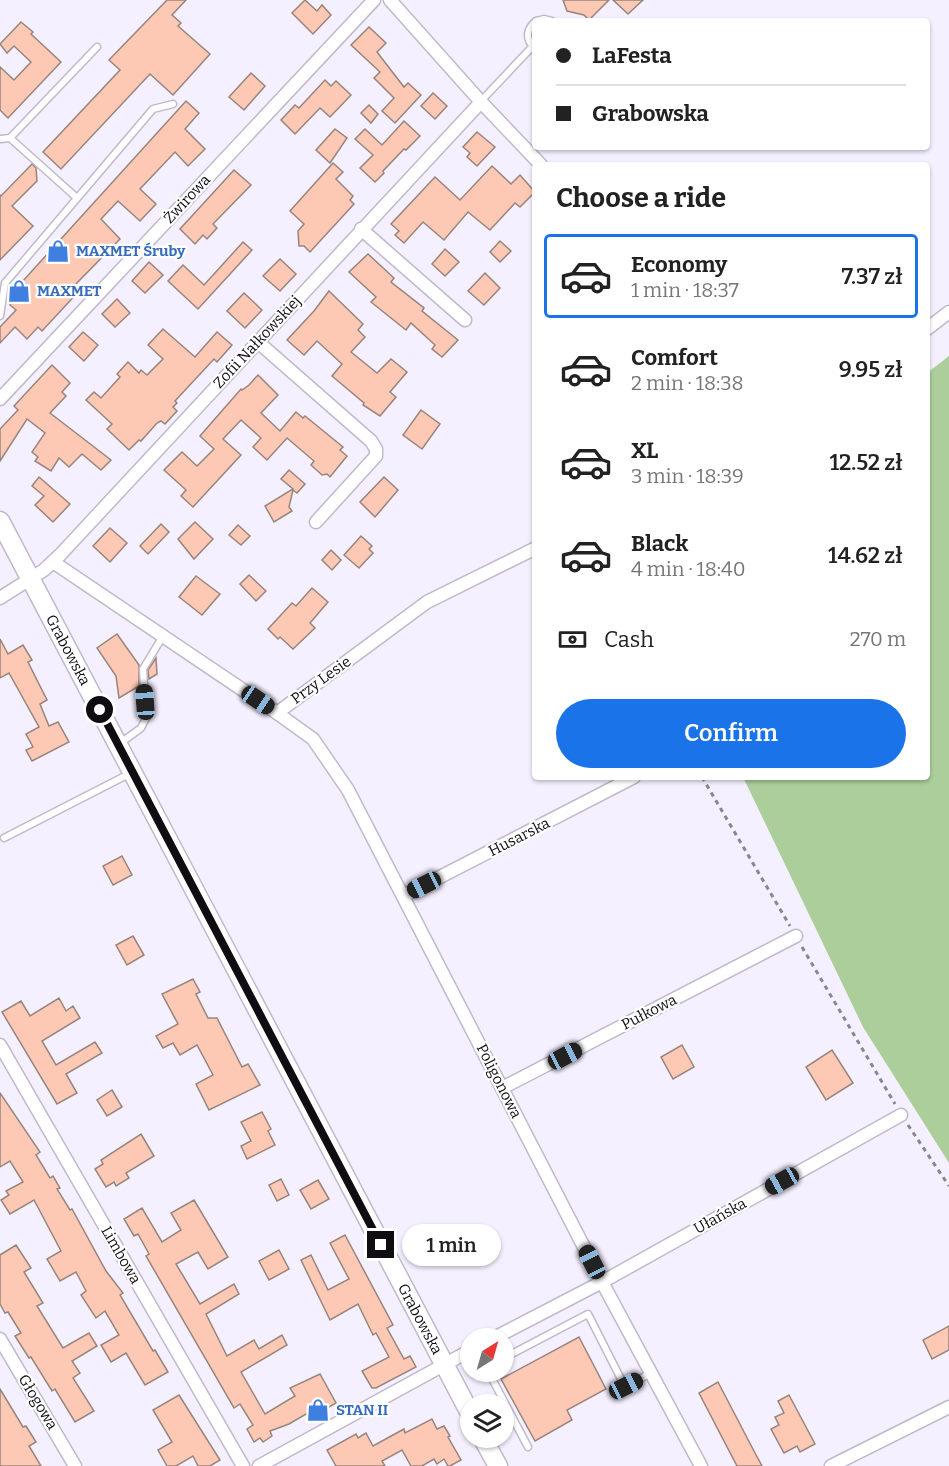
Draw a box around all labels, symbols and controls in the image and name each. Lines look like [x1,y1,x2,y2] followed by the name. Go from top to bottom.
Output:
[592,42,672,69] text: LaFesta
[592,100,709,127] text: Grabowska
[160,171,214,227] street label: Żwirowa
[556,182,726,214] text: Choose a ride
[45,238,71,264] shop icon: MAXMET Śruby
[76,242,186,260] place label: MAXMET Śruby
[559,249,613,303] icon: car
[631,251,727,278] text: Economy
[841,263,903,290] text: 7.37 zł
[6,278,32,304] shop icon: MAXMET
[631,278,739,302] text: 1 min · 18:37
[37,282,102,300] place label: MAXMET
[210,292,304,392] street label: Zofii Nałkowskiej
[559,342,613,396] icon: car
[631,344,718,371] text: Comfort
[839,356,903,383] text: 9.95 zł
[631,371,744,395] text: 2 min · 18:38
[559,435,613,489] icon: car
[631,437,658,464] text: XL
[830,449,903,476] text: 12.52 zł
[631,464,744,488] text: 3 min · 18:39
[559,528,613,582] icon: car
[631,530,688,557] text: Black
[828,542,903,569] text: 14.62 zł
[631,557,745,581] text: 4 min · 18:40
[42,612,94,688] street label: Grabowska
[556,623,589,656] icon: cash
[604,626,654,653] text: Cash
[850,627,906,651] text: 270 m
[288,652,354,708] street label: Przy Lesie
[238,682,278,718] car
[135,683,155,721] car
[86,696,113,723] route start
[556,699,906,768] button: Confirm
[485,814,553,860] street label: Husarska
[404,869,444,901] car
[618,991,680,1033] street label: Pułkowa
[545,1040,585,1072] car
[473,1041,525,1121] street label: Poligonowa
[762,1164,802,1198] car
[691,1194,749,1238] street label: Ułańska
[97,1223,145,1287] street label: Limbowa
[402,1224,501,1266] callout: 1 min
[367,1231,394,1258] route end
[426,1233,477,1257] text: 1 min
[576,1242,608,1282] car
[394,1281,446,1357] street label: Grabowska
[460,1328,514,1382] north arrow
[460,1328,514,1448] map controls
[606,1370,646,1402] car
[15,1371,61,1433] street label: Głogowa
[460,1394,514,1448] button: layers
[305,1397,331,1423] shop icon: STAN II
[336,1401,388,1419] place label: STAN II

